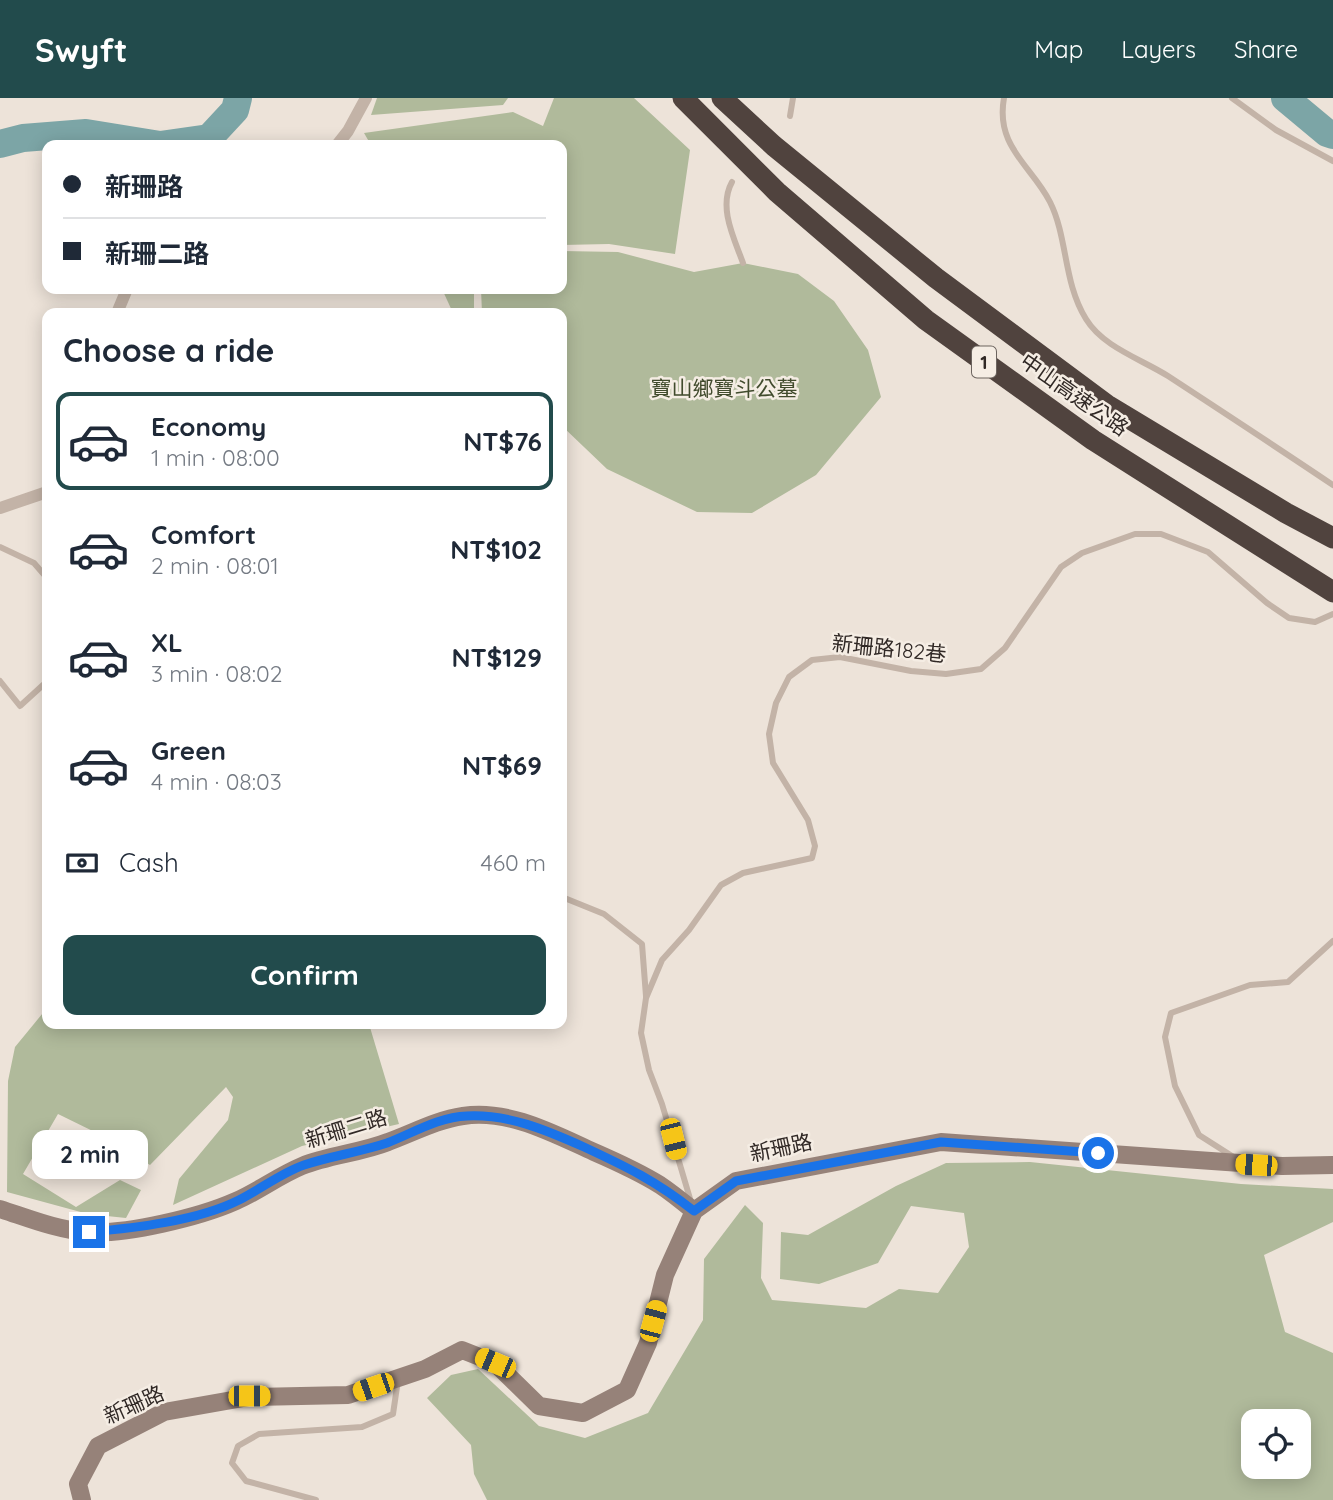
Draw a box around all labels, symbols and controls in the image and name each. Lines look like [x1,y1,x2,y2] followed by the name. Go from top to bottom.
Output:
[35,29,127,70] text: Swyft
[1034,34,1083,64] text: Map
[1121,34,1196,64] text: Layers
[1234,34,1298,64] text: Share
[105,170,183,203] text: 新珊路
[105,237,209,270] text: 新珊二路
[63,330,275,370] text: Choose a ride
[972,346,996,378] road number: 1
[1016,347,1134,441] street label: 中山高速公路
[651,375,798,401] park label: 寶山鄉寶斗公墓
[67,410,130,473] icon: car
[151,410,266,443] text: Economy
[463,425,542,458] text: NT$76
[151,443,280,472] text: 1 min · 08:00
[67,518,130,581] icon: car
[151,518,256,551] text: Comfort
[450,533,542,566] text: NT$102
[151,551,279,580] text: 2 min · 08:01
[67,626,130,689] icon: car
[151,626,183,659] text: XL
[831,629,948,667] street label: 新珊路182巷
[451,641,542,674] text: NT$129
[151,659,282,688] text: 3 min · 08:02
[67,734,130,797] icon: car
[151,734,226,767] text: Green
[462,749,542,782] text: NT$69
[151,767,282,796] text: 4 min · 08:03
[63,844,101,882] icon: cash
[119,846,179,879] text: Cash
[481,848,546,877] text: 460 m
[63,935,546,1015] button: Confirm
[302,1103,390,1153] street label: 新珊二路
[658,1116,689,1162] car
[747,1128,814,1166] street label: 新珊路
[31,1130,147,1180] callout: 2 min
[1082,1137,1114,1169] route start
[60,1140,120,1169] text: 2 min
[1235,1153,1278,1177] car
[73,1216,105,1248] route end
[638,1298,669,1344] car
[472,1345,519,1381] car
[350,1370,397,1404] car
[100,1379,168,1429] street label: 新珊路
[229,1386,271,1407] car
[1241,1409,1311,1479] map controls
[1241,1409,1311,1479] button: locate

